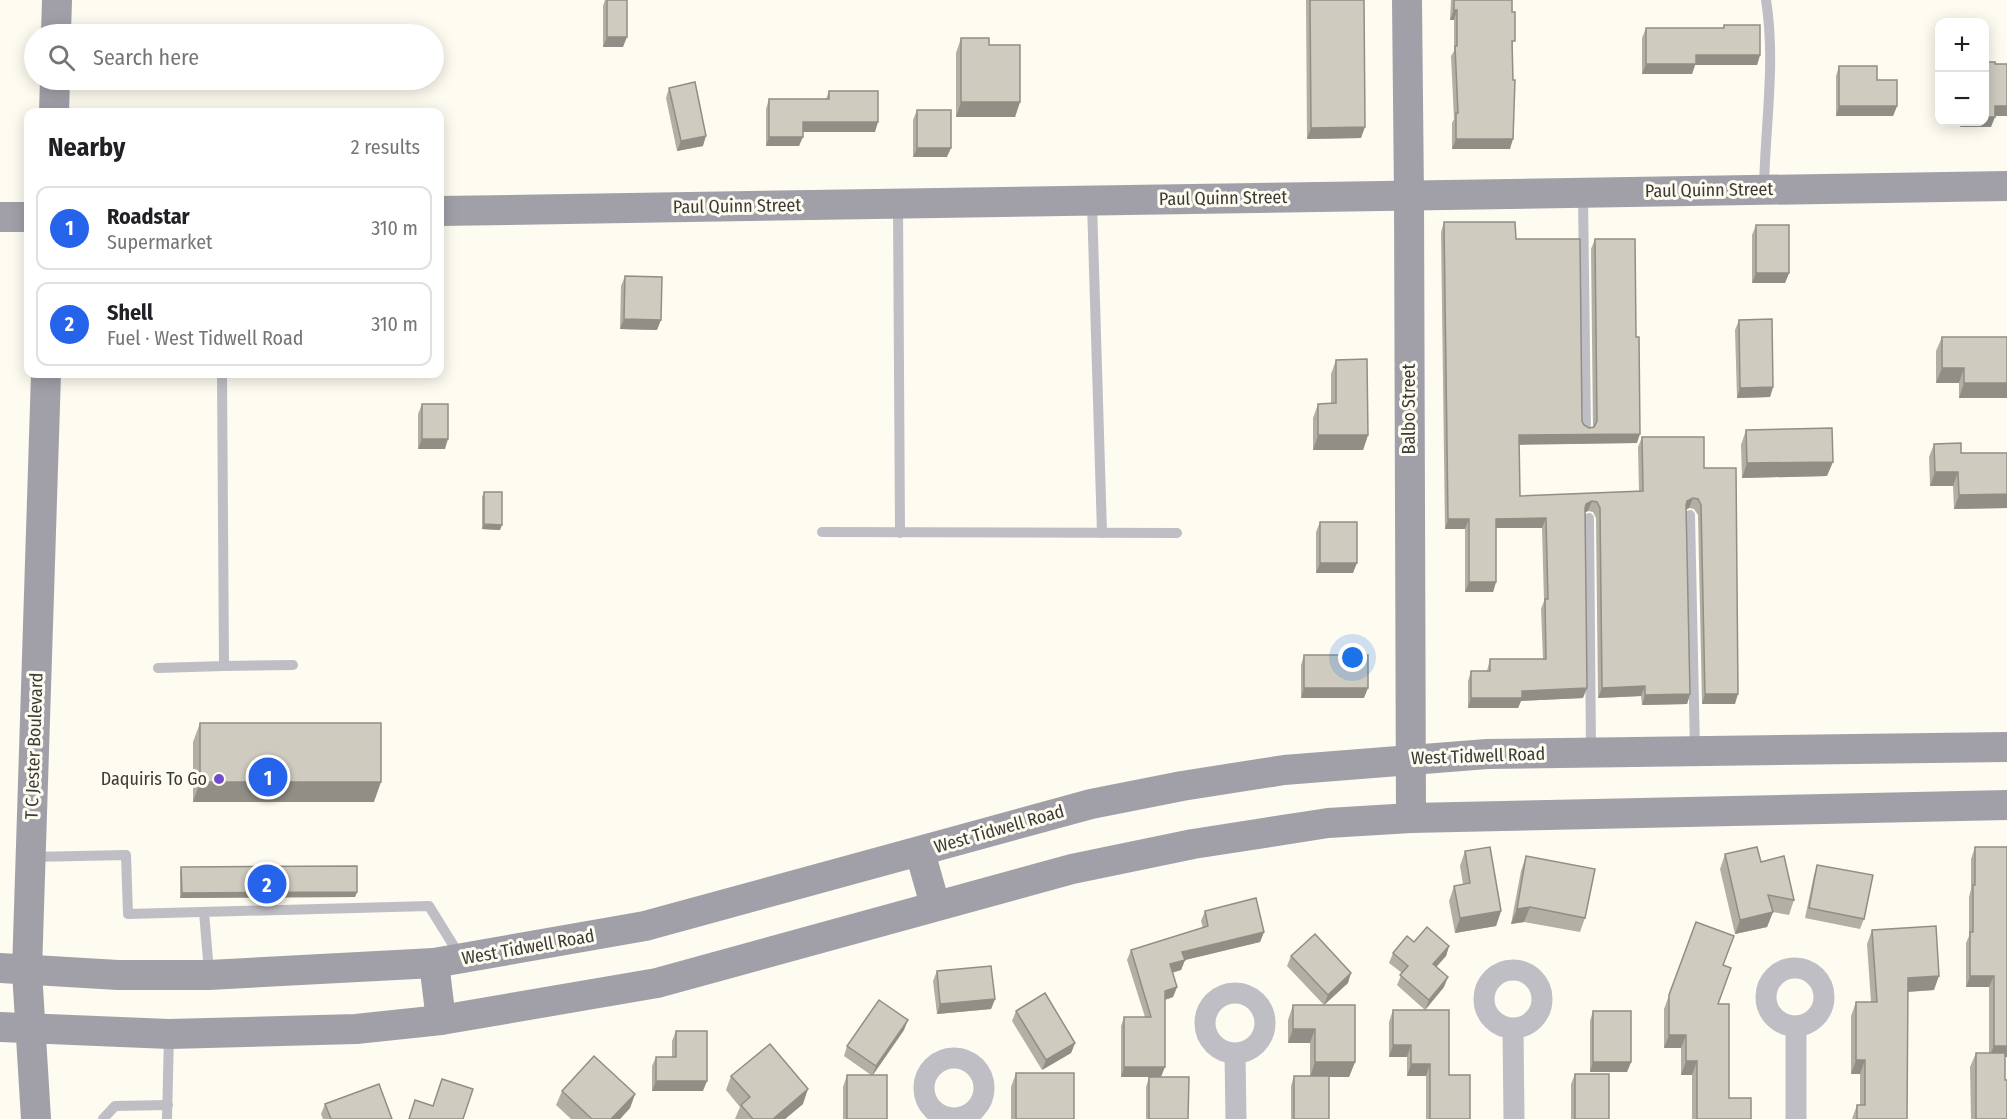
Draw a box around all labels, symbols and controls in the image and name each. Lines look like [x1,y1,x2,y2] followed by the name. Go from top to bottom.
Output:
[1935,18,1989,126] map controls
[1935,18,1989,72] button: +
[24,24,444,90] search box
[45,41,78,74] icon: search
[93,44,199,71] text: Search here
[1935,72,1989,126] button: −
[48,132,125,163] text: Nearby
[351,135,420,159] text: 2 results
[1645,178,1773,202] street label: Paul Quinn Street
[1159,186,1287,210] street label: Paul Quinn Street
[673,194,801,218] street label: Paul Quinn Street
[107,203,190,230] text: Roadstar
[65,216,74,240] text: 1
[371,216,418,240] text: 310 m
[107,230,213,254] text: Supermarket
[107,299,153,326] text: Shell
[65,312,74,336] text: 2
[371,312,418,336] text: 310 m
[107,326,303,350] text: Fuel · West Tidwell Road
[1398,364,1420,454] street label: Balbo Street
[1338,643,1367,672] your location
[20,672,48,820] street label: T C Jester Boulevard
[1411,743,1545,769] street label: West Tidwell Road
[248,754,288,800] pin: 1
[101,768,207,790] place label: Daquiris To Go
[212,772,226,786] marker: Daquiris To Go
[931,800,1067,858] street label: West Tidwell Road
[248,862,286,906] pin: 2
[460,925,596,969] street label: West Tidwell Road

